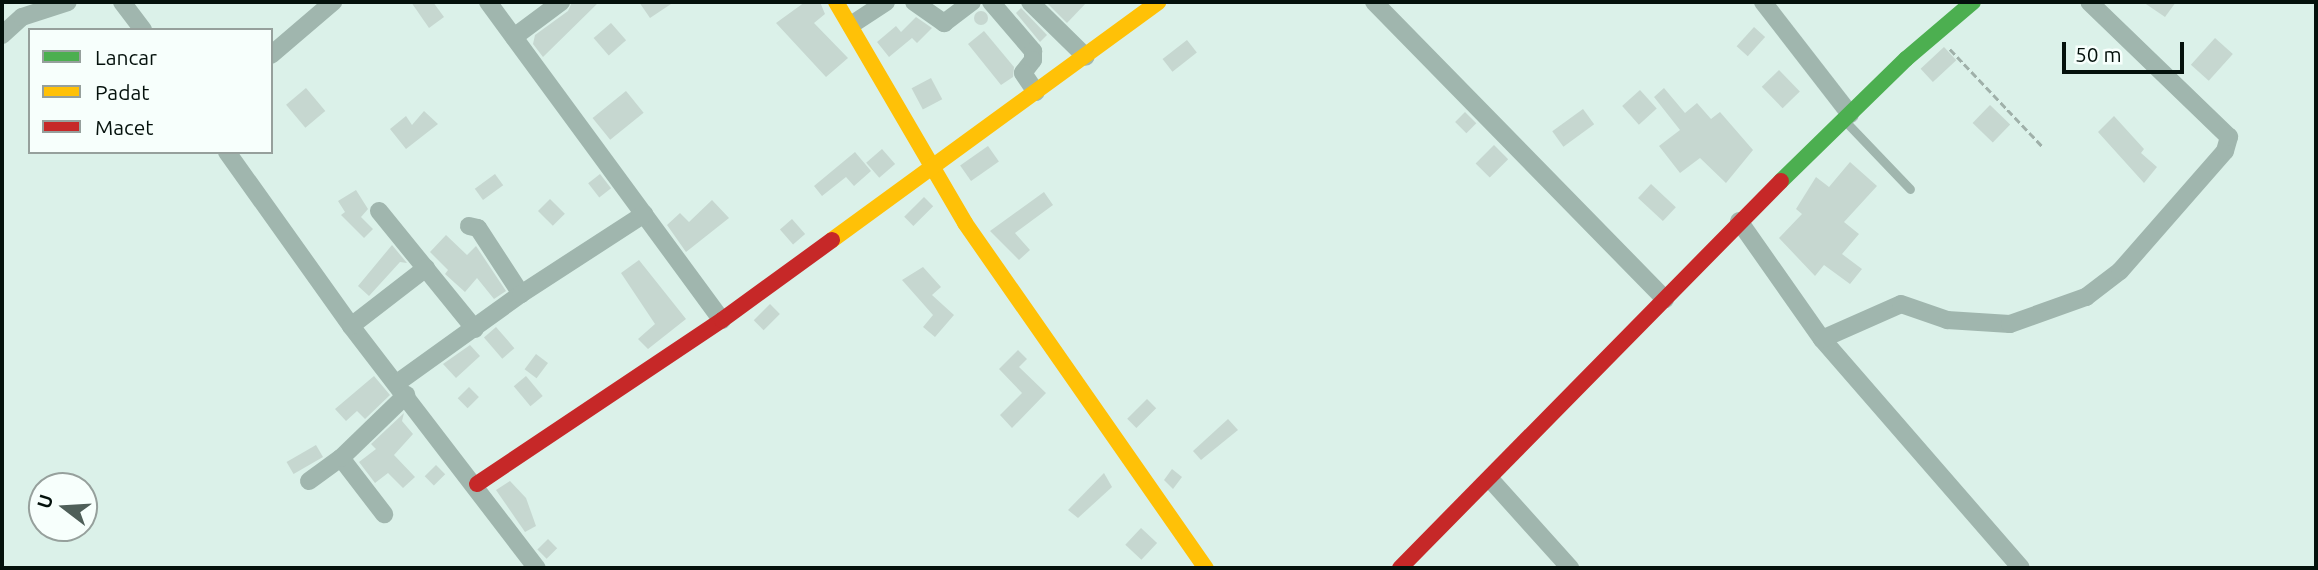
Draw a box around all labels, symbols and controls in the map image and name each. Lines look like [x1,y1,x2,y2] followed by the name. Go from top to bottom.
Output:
[28,28,273,154] legend
[2066,28,2188,72] scale bar
[2075,42,2122,66] text: 50 m
[95,45,157,69] text: Lancar
[95,80,150,104] text: Padat
[95,115,154,139] text: Macet
[28,472,98,542] north arrow
[32,492,57,511] text: U

